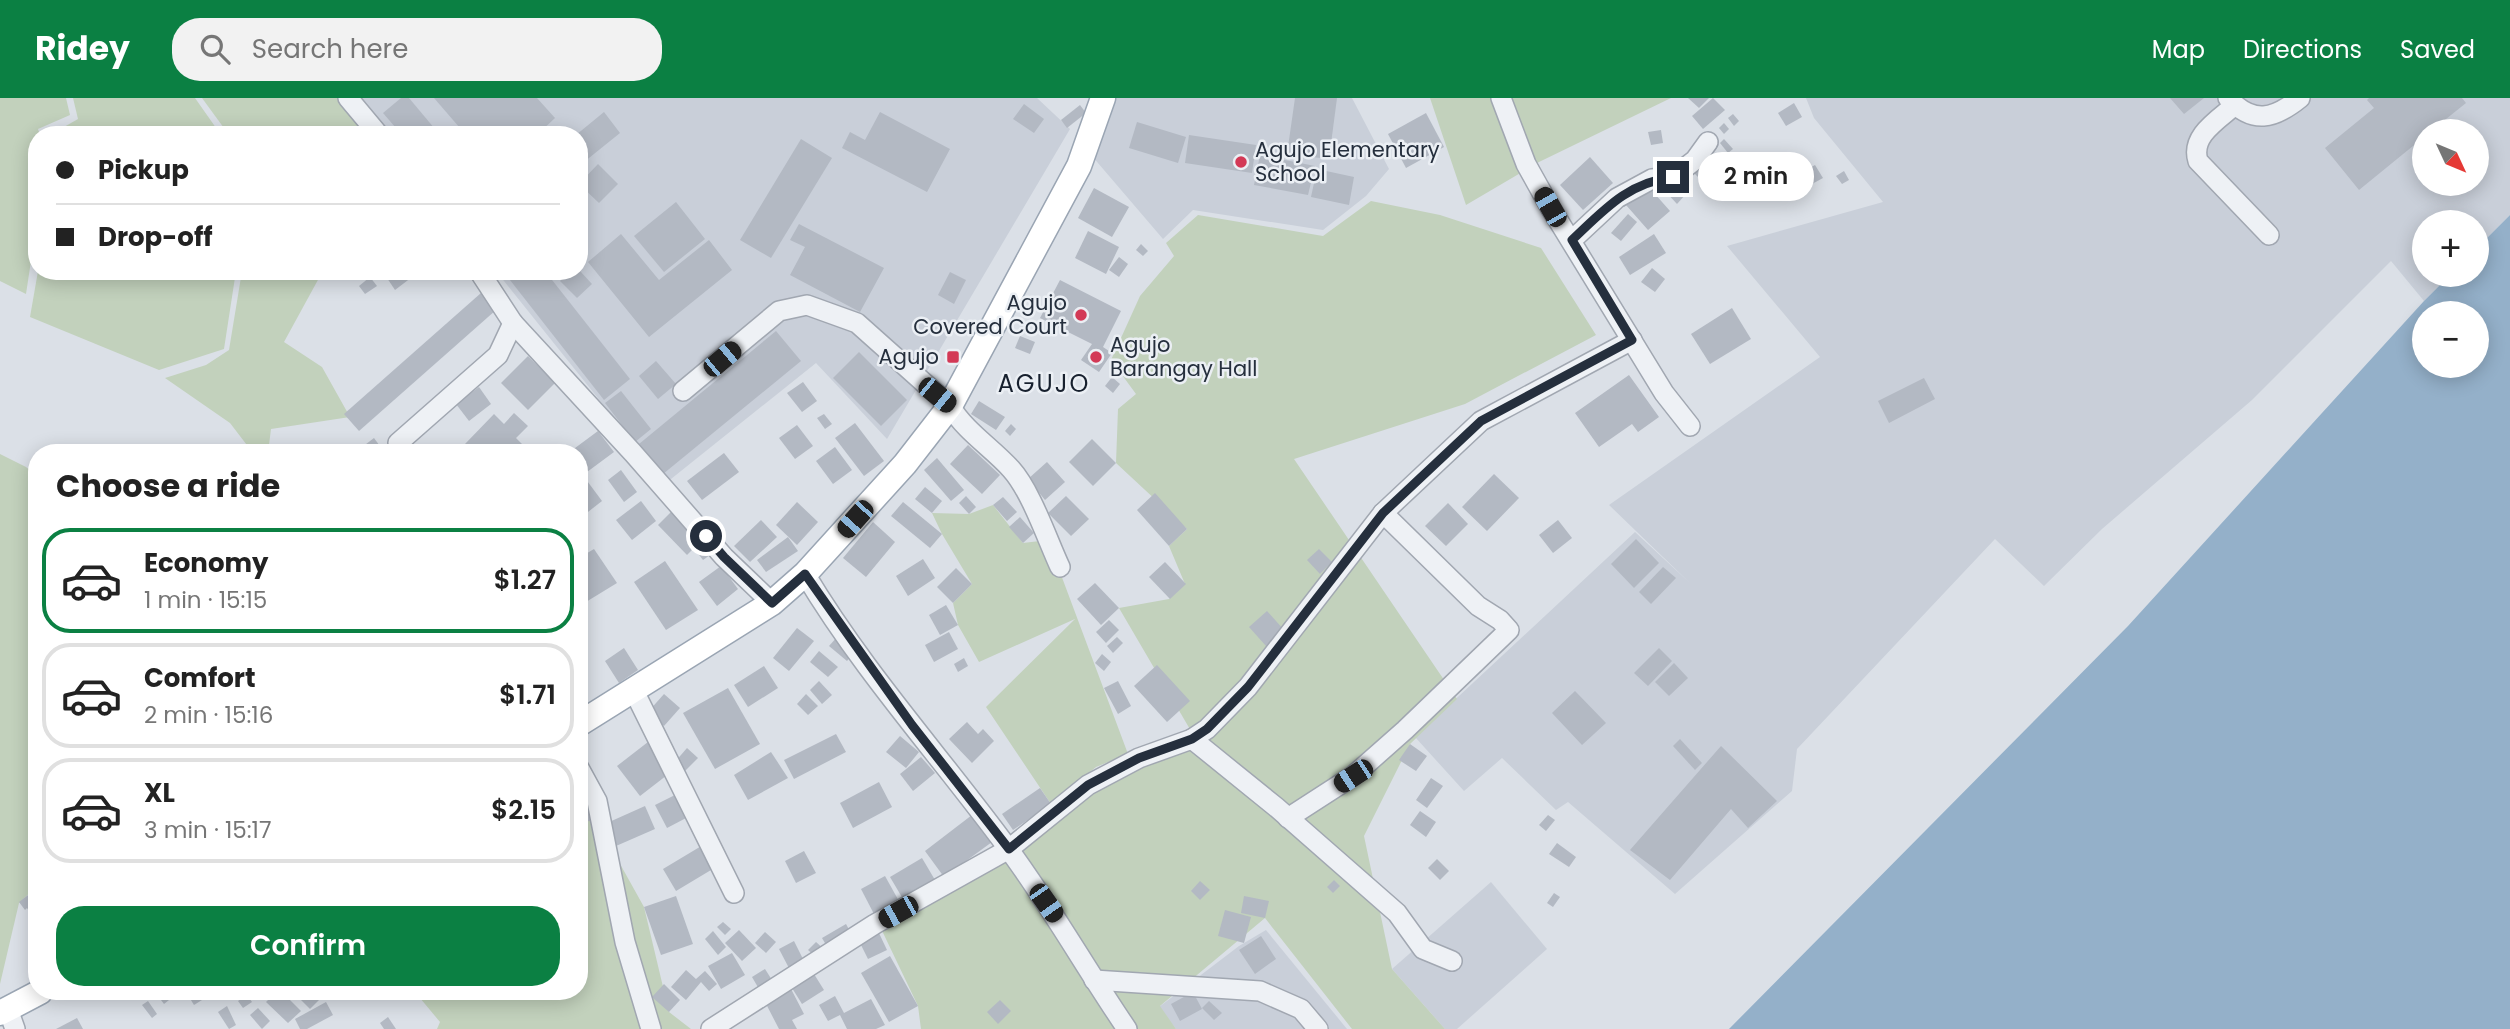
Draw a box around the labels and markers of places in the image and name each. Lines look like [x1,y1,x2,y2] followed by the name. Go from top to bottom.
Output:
[1255,135,1440,188] place label: Agujo Elementary School
[1233,154,1249,170] marker: Agujo Elementary School
[913,288,1067,341] place label: Agujo Covered Court
[1073,307,1089,323] marker: Agujo Covered Court
[1110,330,1257,383] place label: Agujo Barangay Hall
[879,342,939,371] place label: Agujo
[945,349,961,365] marker: Agujo
[1088,349,1104,365] marker: Agujo Barangay Hall

